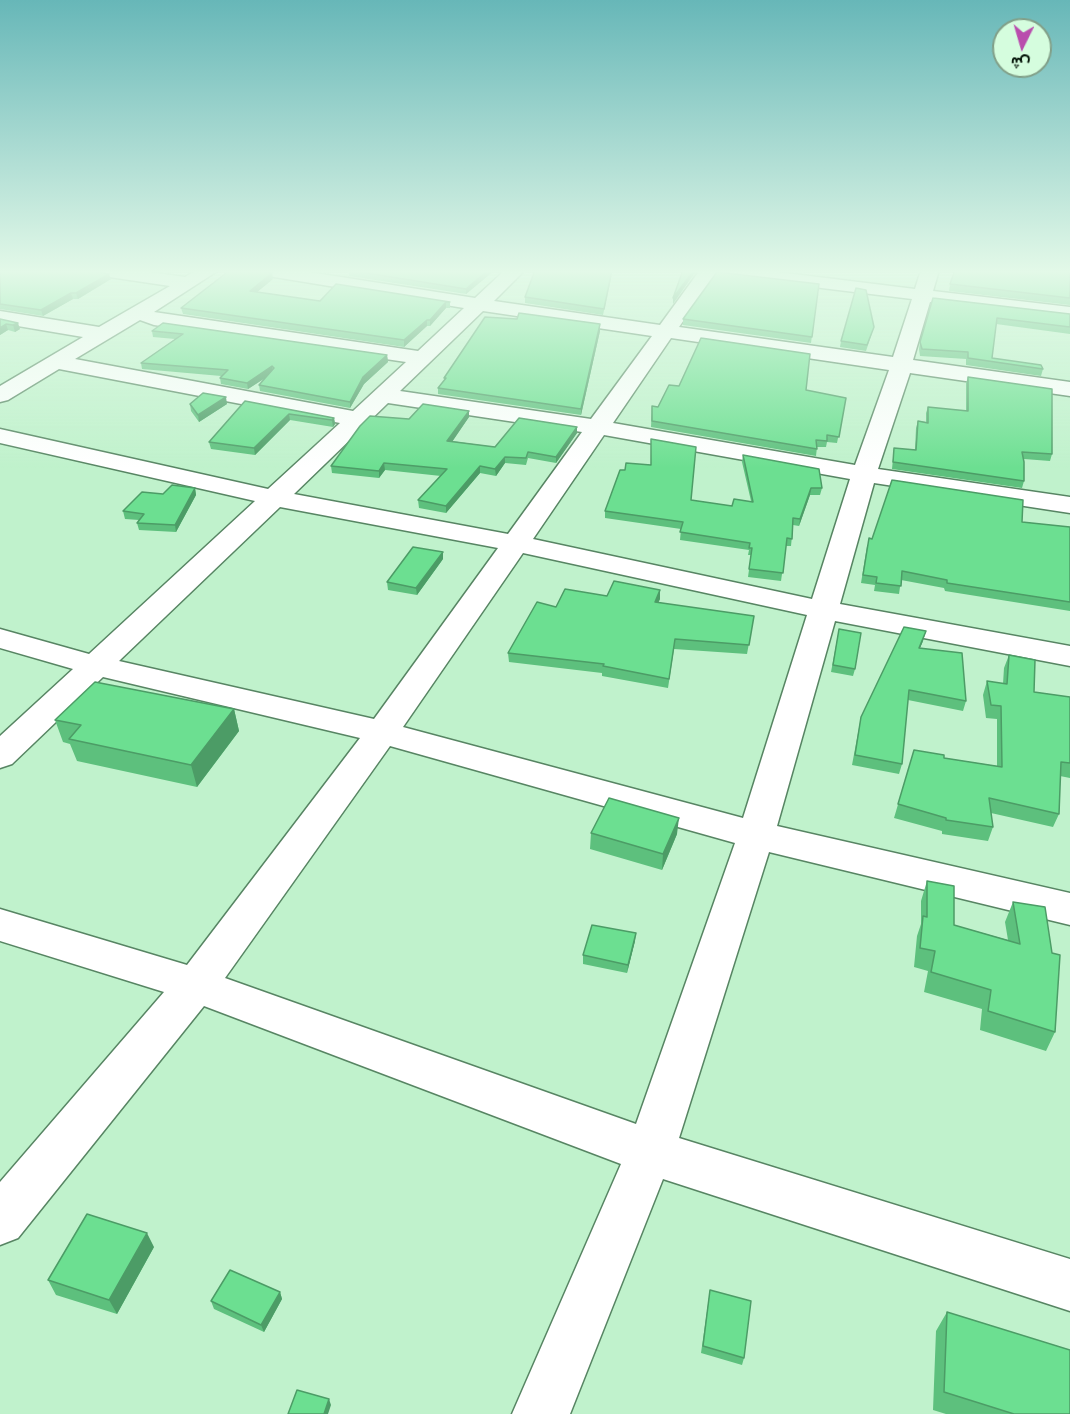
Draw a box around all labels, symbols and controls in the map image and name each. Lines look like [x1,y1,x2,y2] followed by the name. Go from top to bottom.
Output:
[992,18,1052,78] north arrow
[1010,54,1031,75] text: ش

